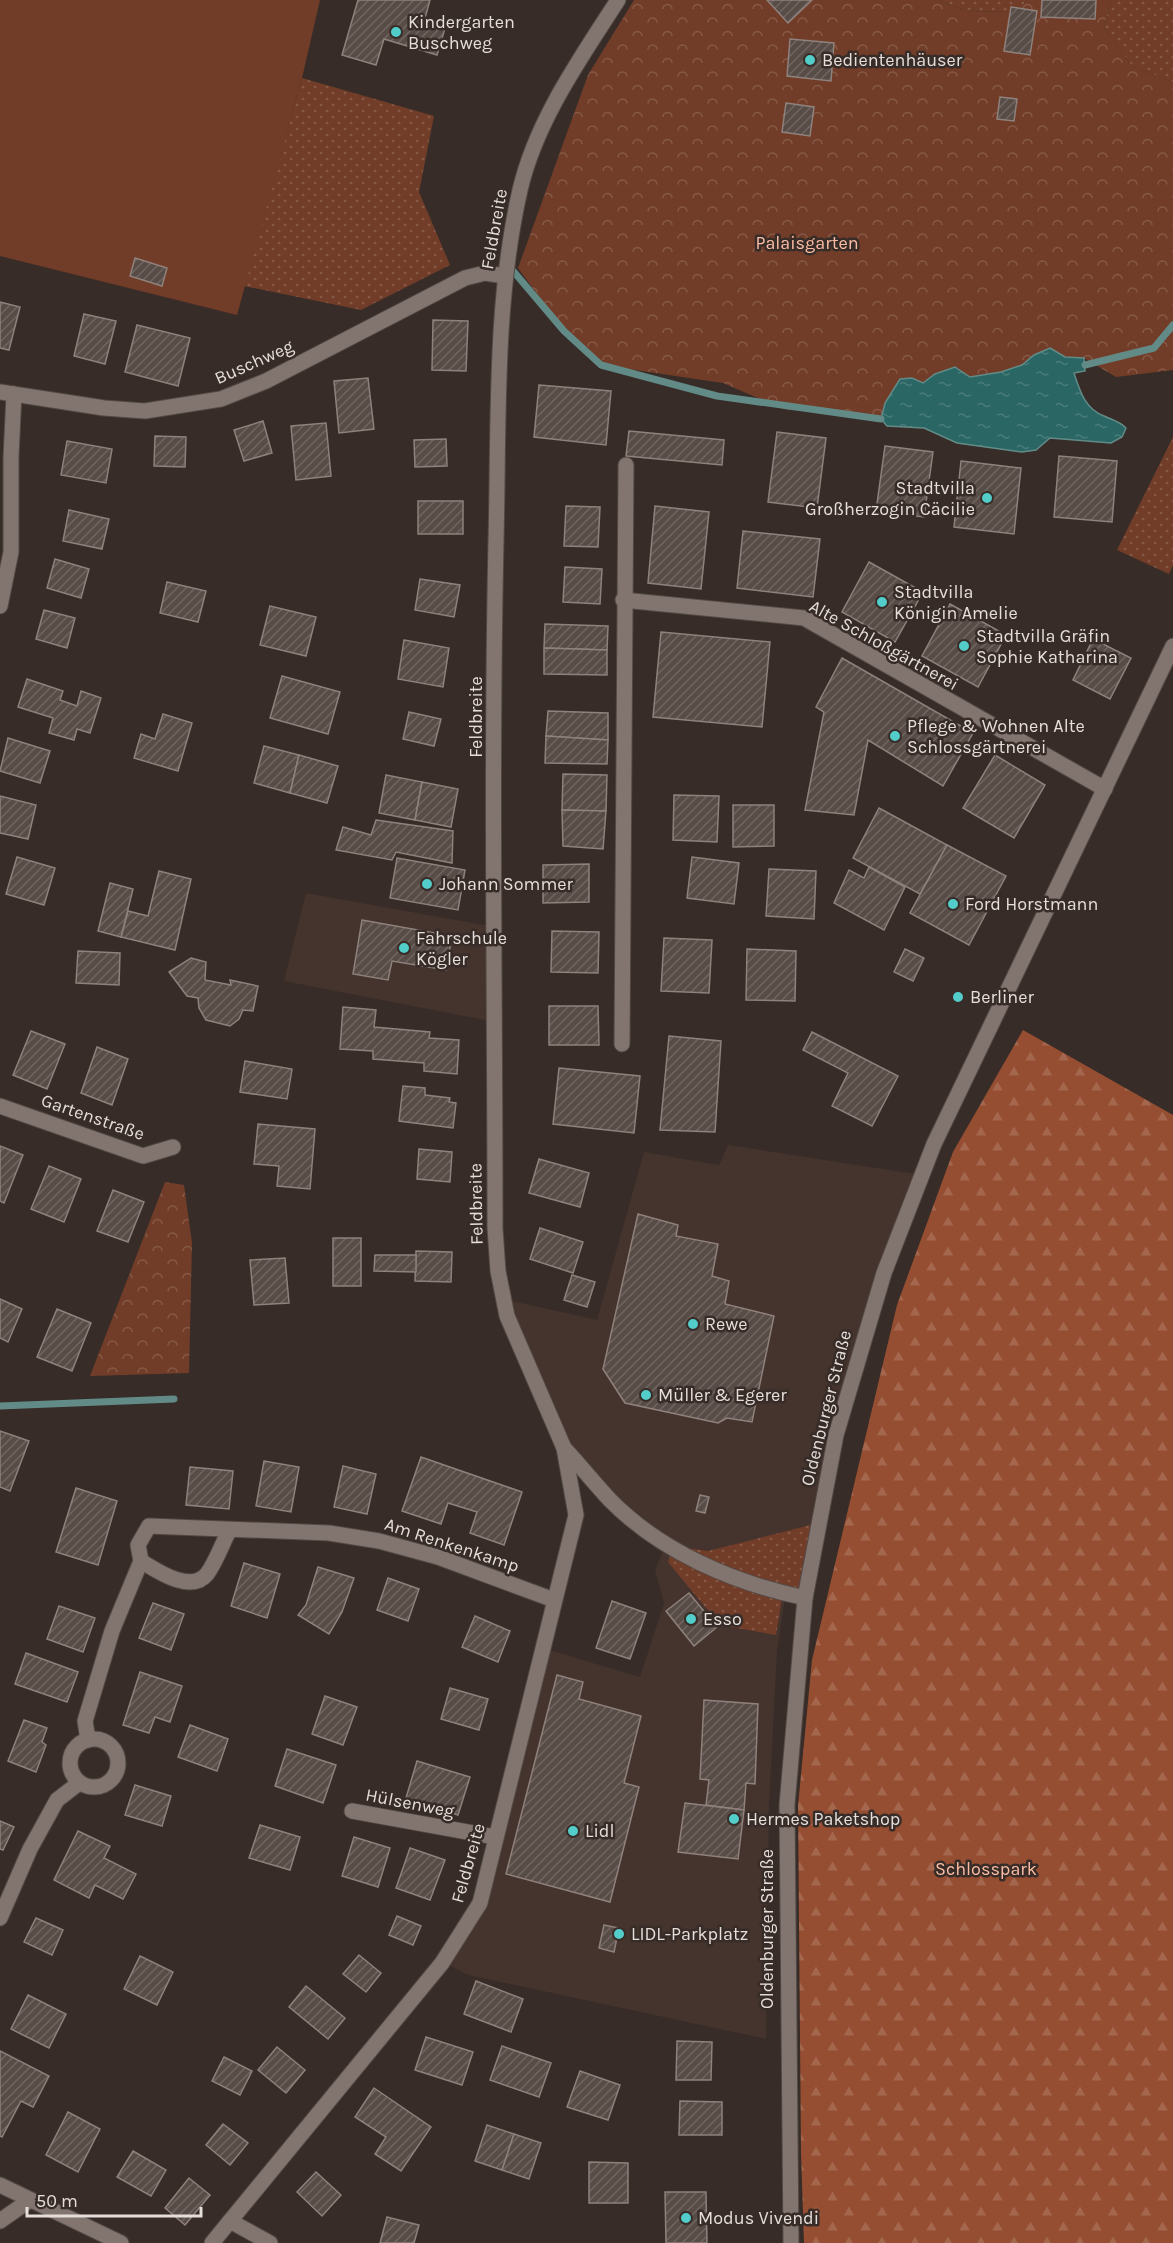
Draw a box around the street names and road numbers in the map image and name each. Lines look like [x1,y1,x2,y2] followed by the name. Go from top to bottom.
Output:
[476,187,512,271] street label: Feldbreite
[211,335,297,389] street label: Buschweg
[806,595,962,695] street label: Alte Schloßgärtnerei
[465,676,487,758] street label: Feldbreite
[38,1089,148,1145] street label: Gartenstraße
[464,1163,488,1245] street label: Feldbreite
[796,1328,856,1488] street label: Oldenburger Straße
[382,1513,522,1577] street label: Am Renkenkamp
[364,1784,456,1822] street label: Hülsenweg
[446,1821,490,1905] street label: Feldbreite
[756,1849,778,2009] street label: Oldenburger Straße

